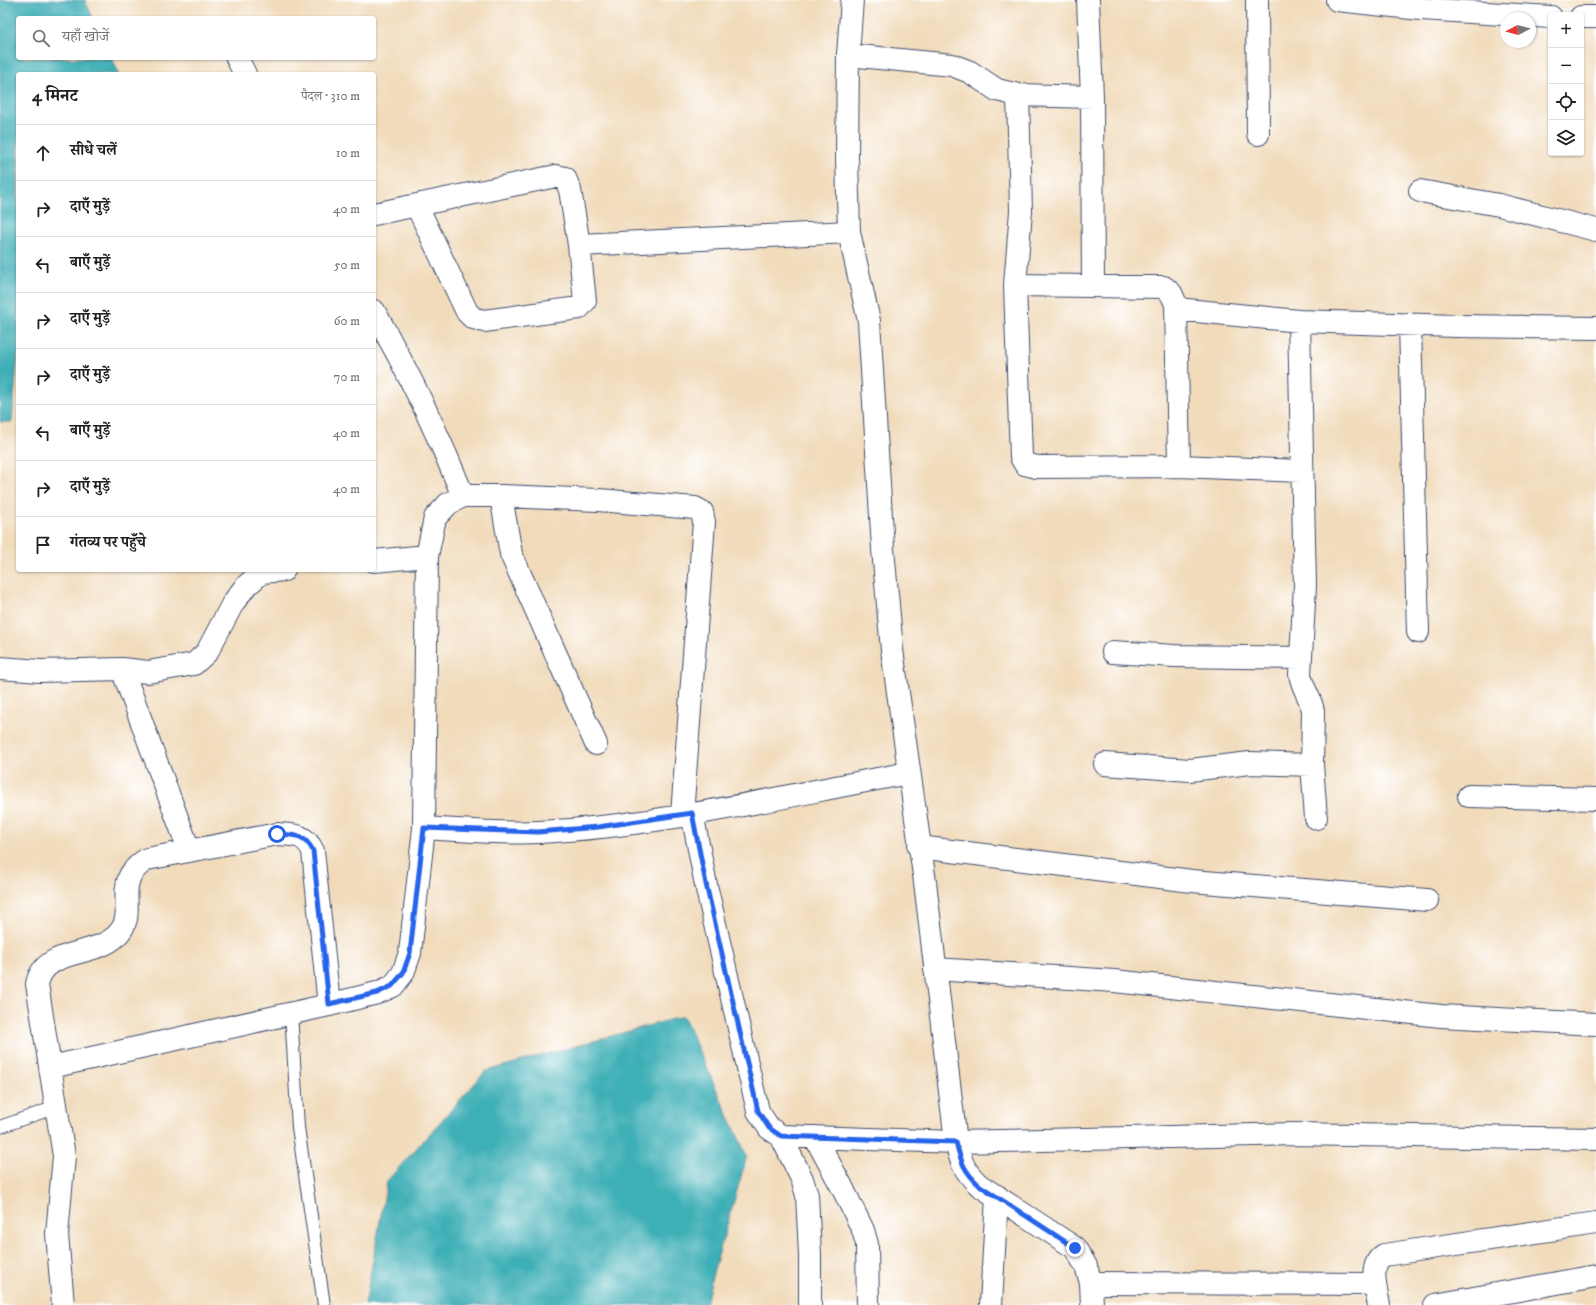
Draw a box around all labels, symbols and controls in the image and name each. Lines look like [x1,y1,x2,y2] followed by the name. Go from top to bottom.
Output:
[1500,12,1536,48] north arrow
[1548,12,1584,156] map controls
[1548,12,1584,48] button: +
[16,16,376,60] search box
[30,27,52,49] icon: search
[62,27,109,46] text: यहाँ खोजें
[1548,48,1584,84] button: −
[1548,84,1584,120] button: locate
[32,85,78,107] text: 4 मिनट
[301,88,360,104] text: पैदल · 310 m
[1548,120,1584,156] button: layers
[70,141,117,160] text: सीधे चलें
[32,142,54,164] icon: ahead
[336,145,360,161] text: 10 m
[70,197,110,216] text: दाएँ मुड़ें
[32,198,54,220] icon: right
[333,201,360,217] text: 40 m
[70,253,110,272] text: बाएँ मुड़ें
[32,254,54,276] icon: left
[334,257,360,273] text: 50 m
[70,309,110,328] text: दाएँ मुड़ें
[32,310,54,332] icon: right
[334,313,360,329] text: 60 m
[70,365,110,384] text: दाएँ मुड़ें
[32,366,54,388] icon: right
[334,369,360,385] text: 70 m
[70,421,110,440] text: बाएँ मुड़ें
[32,422,54,444] icon: left
[333,425,360,441] text: 40 m
[70,477,110,496] text: दाएँ मुड़ें
[32,478,54,500] icon: right
[333,481,360,497] text: 40 m
[70,533,146,552] text: गंतव्य पर पहुँचे
[32,534,54,556] icon: arrive
[268,825,286,843] route start
[1066,1239,1084,1257] route end

